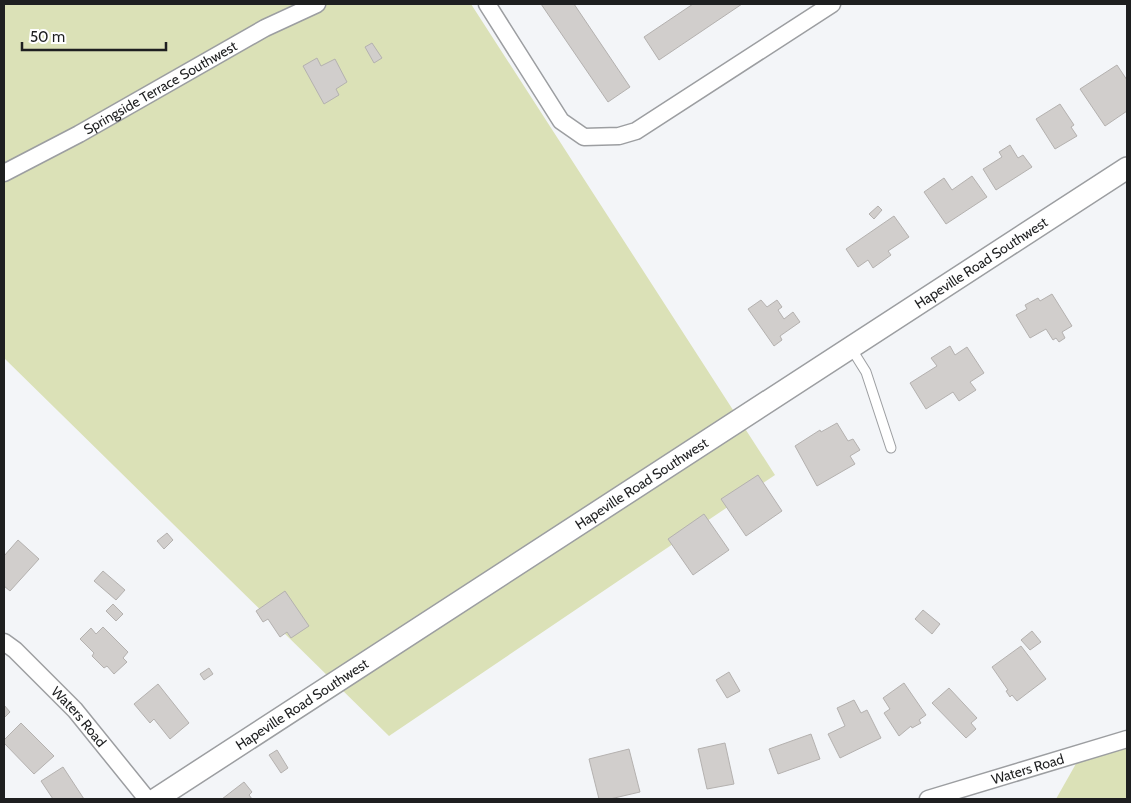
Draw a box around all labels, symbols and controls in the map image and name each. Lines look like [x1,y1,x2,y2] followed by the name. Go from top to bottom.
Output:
[22,20,166,52] scale bar
[30,28,65,46] text: 50 m
[80,37,240,139] street label: Springside Terrace Southwest
[911,213,1051,313] street label: Hapeville Road Southwest
[572,434,712,533] street label: Hapeville Road Southwest
[232,654,372,754] street label: Hapeville Road Southwest
[47,682,110,751] street label: Waters Road
[989,750,1066,788] street label: Waters Road

